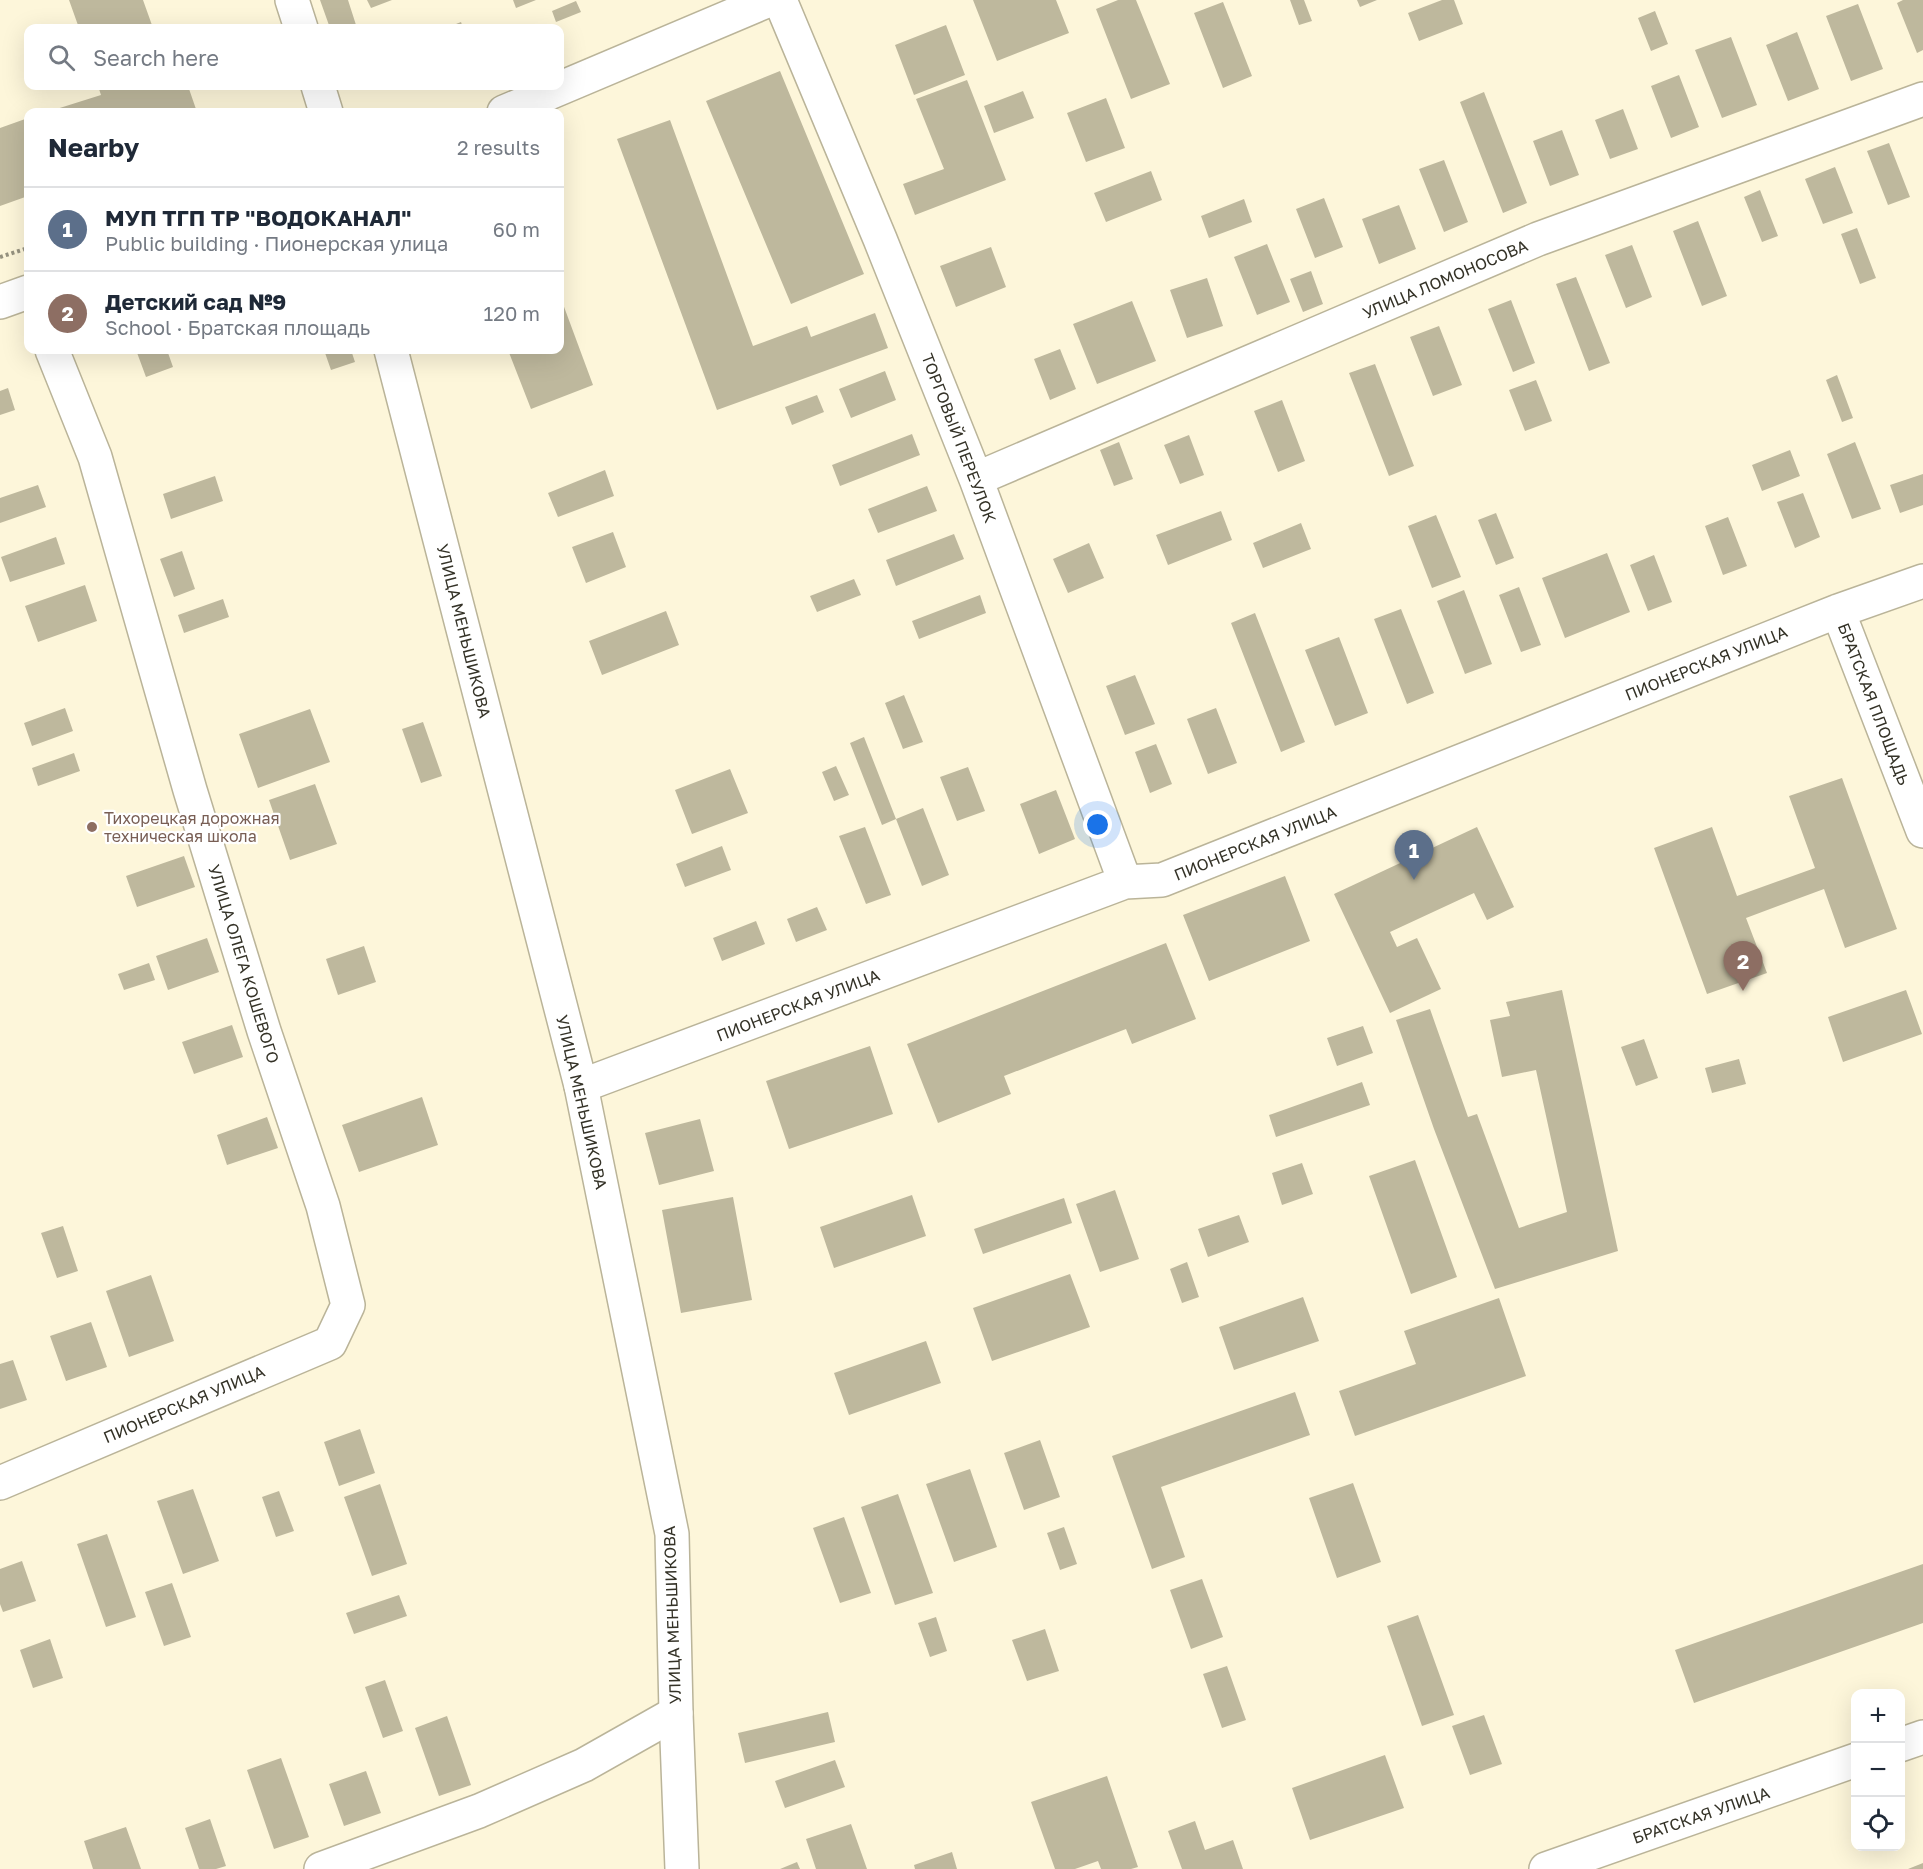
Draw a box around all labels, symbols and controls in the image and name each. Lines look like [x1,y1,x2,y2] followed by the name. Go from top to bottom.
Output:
[24,24,564,90] search box
[45,41,78,74] icon: search
[93,44,219,71] text: Search here
[48,132,139,163] text: Nearby
[457,135,540,159] text: 2 results
[105,204,411,231] text: МУП ТГП ТР "ВОДОКАНАЛ"
[62,217,73,241] text: 1
[493,217,540,241] text: 60 m
[105,231,448,255] text: Public building · Пионерская улица
[1359,235,1531,323] street label: УЛИЦА ЛОМОНОСОВА
[105,288,286,315] text: Детский сад №9
[61,301,74,325] text: 2
[484,301,540,325] text: 120 m
[105,315,370,339] text: School · Братская площадь
[917,350,1001,526] street label: ТОРГОВЫЙ ПЕРЕУЛОК
[433,542,495,720] street label: УЛИЦА МЕНЬШИКОВА
[1834,620,1914,788] street label: БРАТСКАЯ ПЛОЩАДЬ
[1622,621,1790,705] street label: ПИОНЕРСКАЯ УЛИЦА
[1171,801,1339,885] street label: ПИОНЕРСКАЯ УЛИЦА
[104,808,280,846] place label: Тихорецкая дорожная техническая школа
[1083,810,1112,839] your location
[85,820,99,834] marker: Тихорецкая дорожная техническая школа
[1394,830,1434,880] pin: 1
[204,862,284,1066] street label: УЛИЦА ОЛЕГА КОШЕВОГО
[1724,942,1762,991] pin: 2
[714,965,883,1045] street label: ПИОНЕРСКАЯ УЛИЦА
[552,1013,612,1191] street label: УЛИЦА МЕНЬШИКОВА
[100,1361,268,1447] street label: ПИОНЕРСКАЯ УЛИЦА
[659,1525,685,1705] street label: УЛИЦА МЕНЬШИКОВА
[1851,1689,1905,1851] map controls
[1851,1689,1905,1743] button: +
[1851,1743,1905,1797] button: −
[1630,1782,1772,1848] street label: БРАТСКАЯ УЛИЦА
[1851,1797,1905,1851] button: locate

